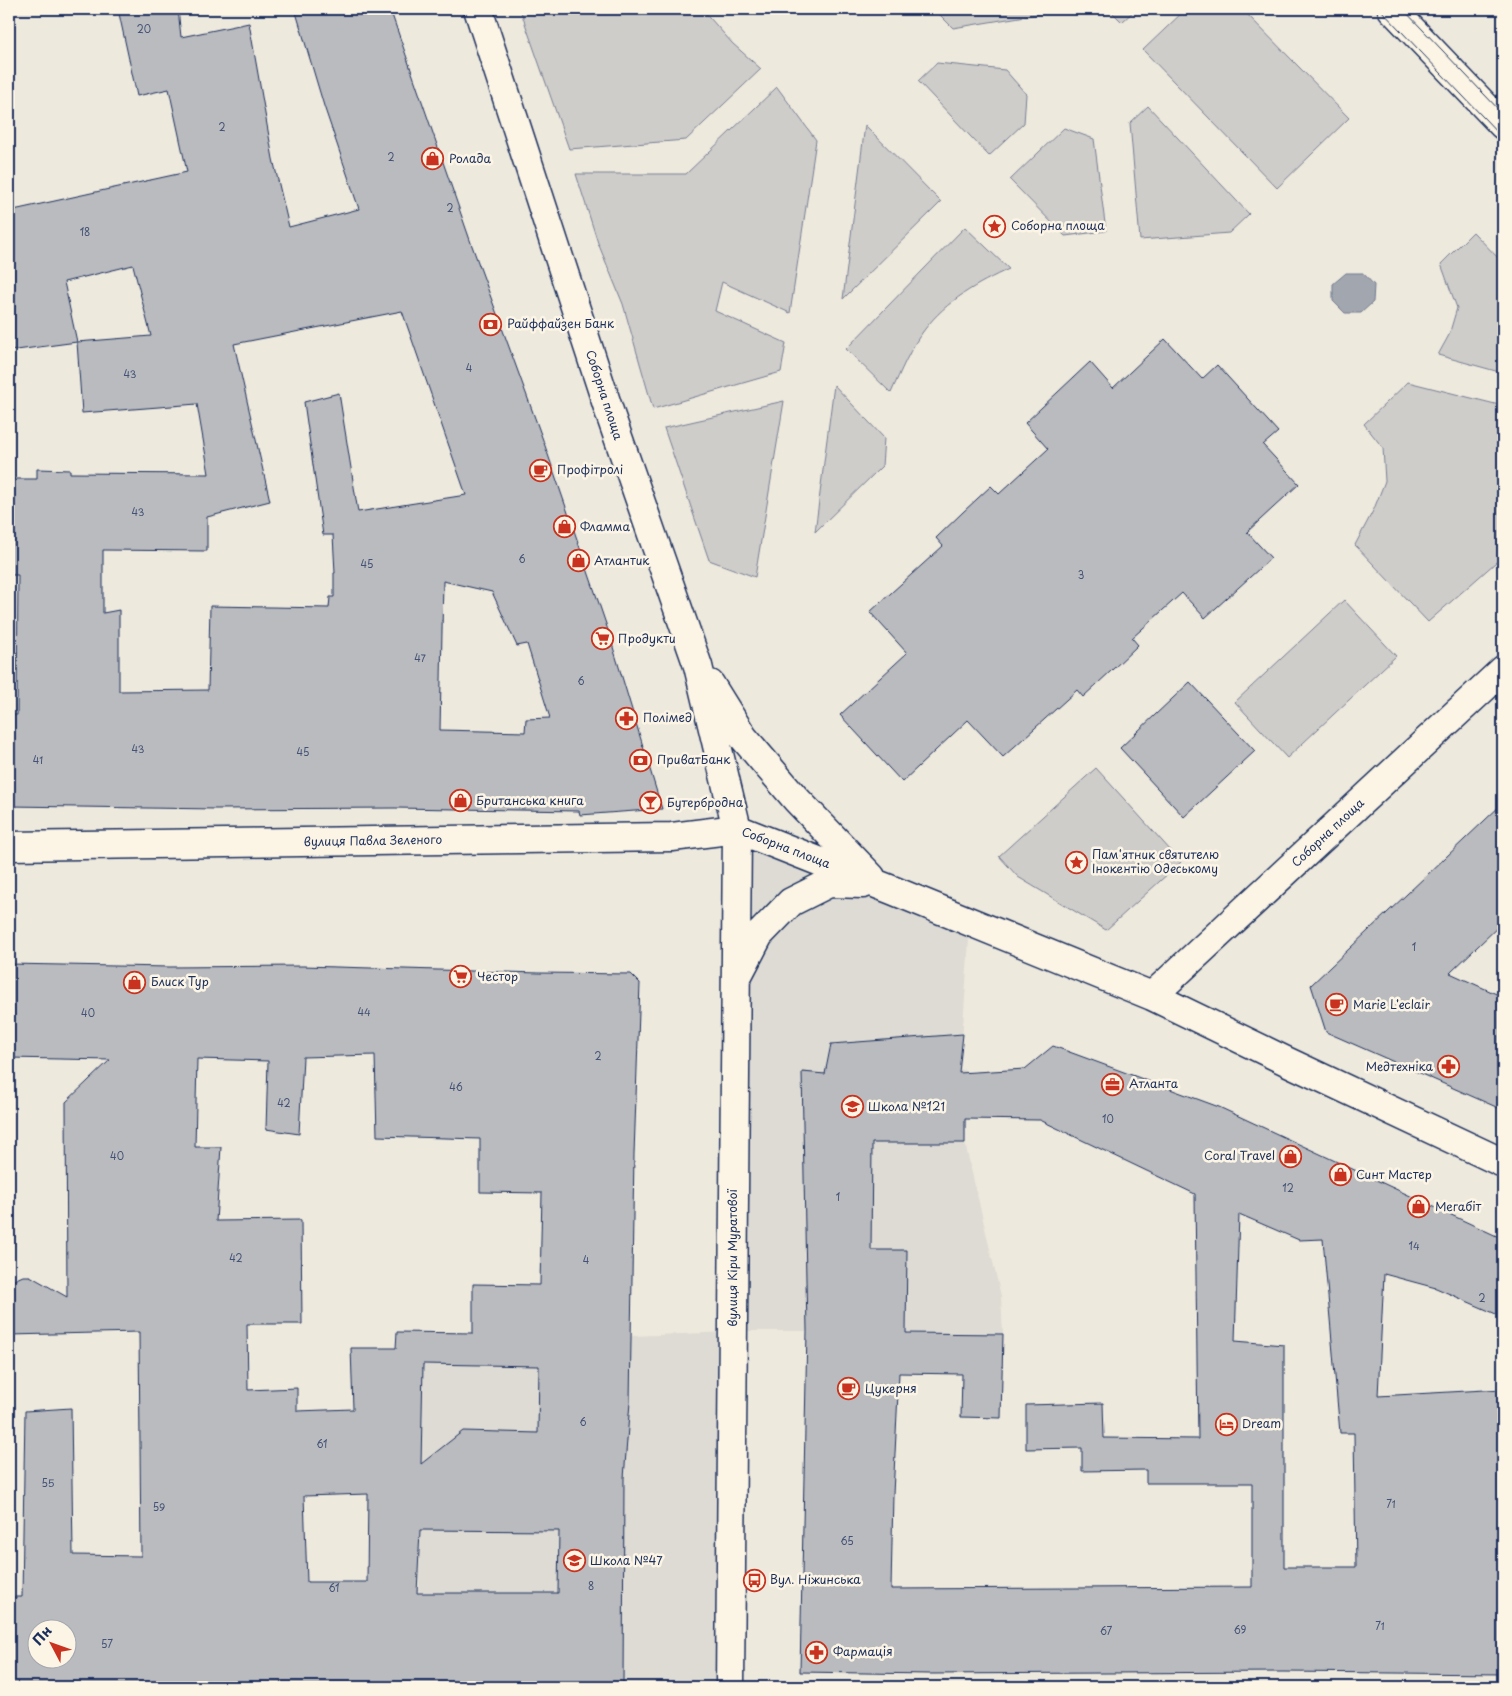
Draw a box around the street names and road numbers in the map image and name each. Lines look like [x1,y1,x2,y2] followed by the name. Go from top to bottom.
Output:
[582,347,628,442] street label: Соборна площа
[1287,793,1368,871] street label: Соборна площа
[739,822,834,872] street label: Соборна площа
[304,830,443,850] street label: вулиця Павла Зеленого
[723,1189,741,1327] street label: вулиця Кіри Муратової

